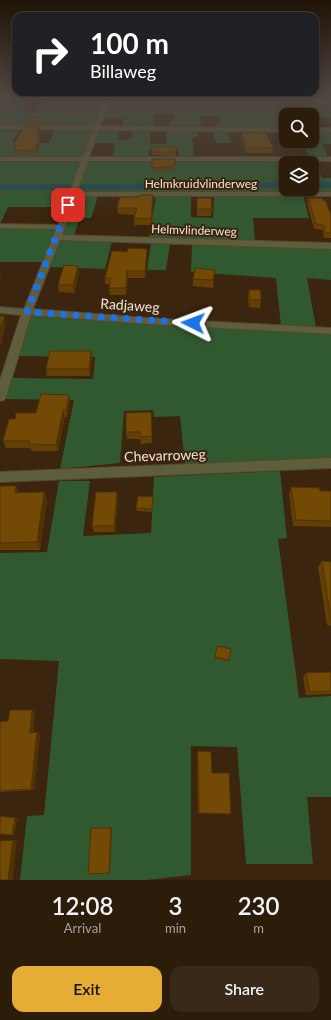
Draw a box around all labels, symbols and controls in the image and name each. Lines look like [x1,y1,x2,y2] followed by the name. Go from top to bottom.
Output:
[90,26,169,60] text: 100 m
[24,28,76,80] icon: right
[90,60,156,82] text: Billaweg
[279,108,319,196] map controls
[279,108,319,148] button: search
[279,156,319,196] button: layers
[145,176,257,191] street label: Helmkruidvlinderweg
[51,188,85,222] pin
[57,194,79,216] icon: arrive
[151,221,237,239] street label: Helmvlinderweg
[100,294,160,316] street label: Radjaweg
[172,302,214,344] position arrow
[124,445,206,465] street label: Chevarroweg
[52,891,113,920] text: 12:08
[169,891,182,920] text: 3
[238,891,279,920] text: 230
[64,920,101,936] text: Arrival
[165,920,186,936] text: min
[253,920,264,936] text: m
[12,966,162,1012] button: Exit
[170,966,319,1012] button: Share

